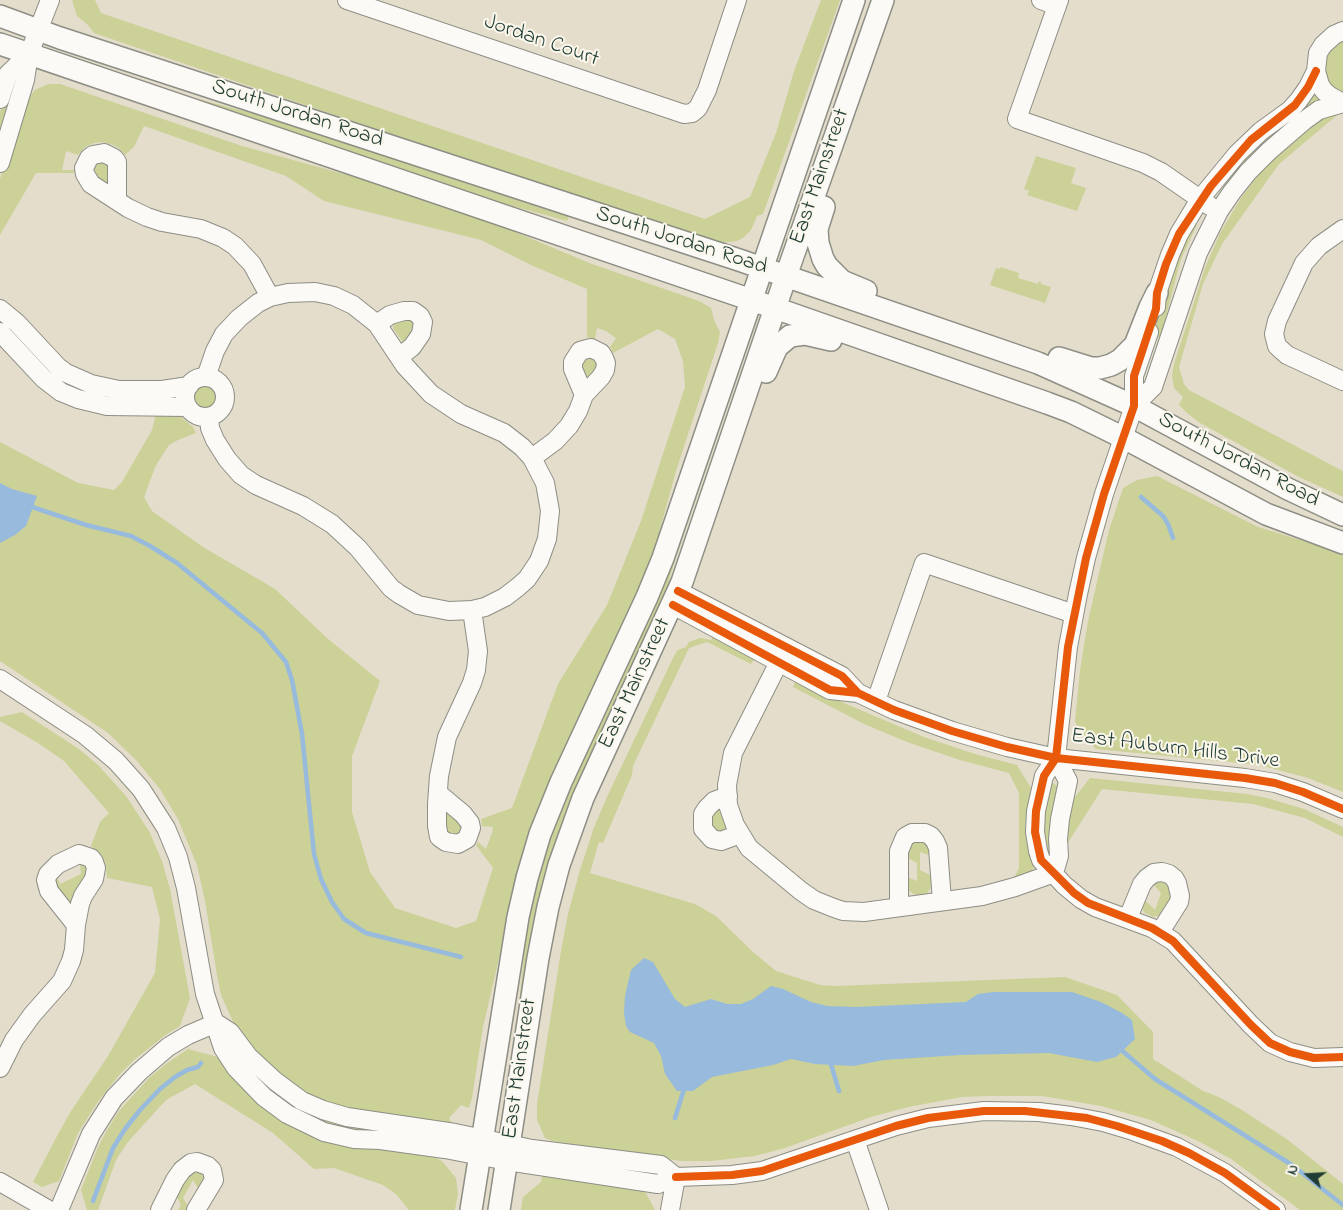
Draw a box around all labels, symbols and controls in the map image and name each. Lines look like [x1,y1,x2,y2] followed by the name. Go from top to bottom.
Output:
[480,10,602,74] street label: Jordan Court
[208,75,386,155] street label: South Jordan Road
[785,106,857,248] street label: East Mainstreet
[592,202,770,282] street label: South Jordan Road
[1153,407,1323,515] street label: South Jordan Road
[594,614,678,754] street label: East Mainstreet
[1069,724,1281,776] street label: East Auburn Hills Drive
[498,997,544,1141] street label: East Mainstreet
[1283,1150,1333,1200] north arrow
[1282,1162,1305,1178] text: N

